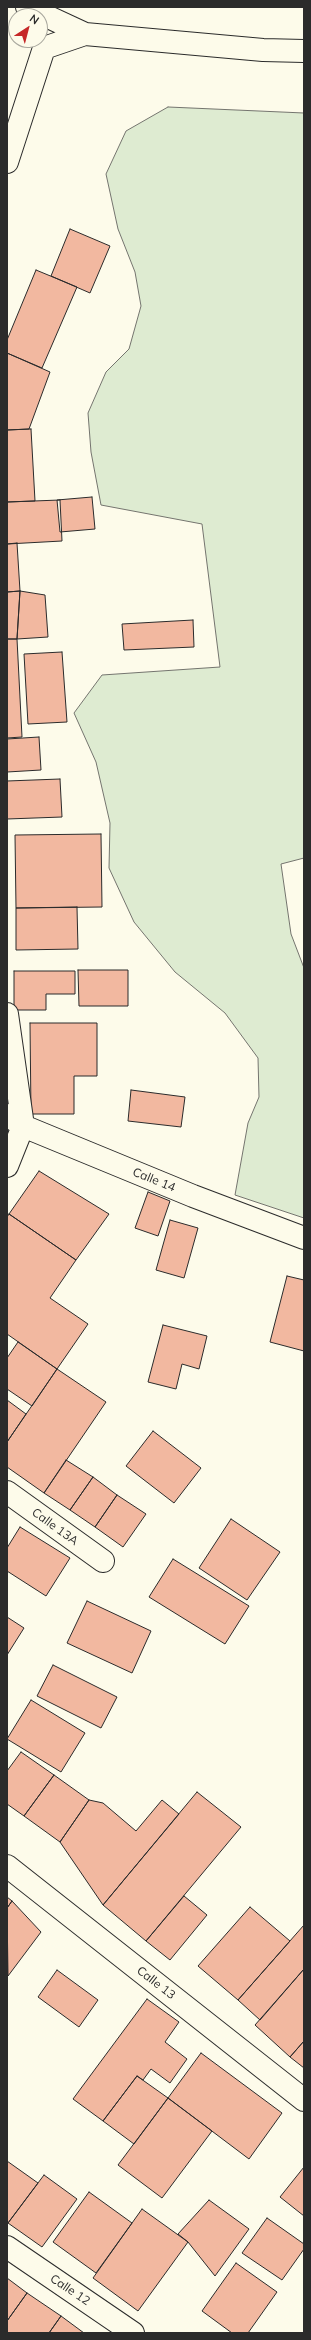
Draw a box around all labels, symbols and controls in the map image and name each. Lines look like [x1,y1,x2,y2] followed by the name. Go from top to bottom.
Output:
[8,8,48,48] north arrow
[27,11,42,27] text: N
[130,1165,178,1195] street label: Calle 14
[29,1505,81,1549] street label: Calle 13A
[134,1963,178,2003] street label: Calle 13
[47,2271,93,2309] street label: Calle 12

